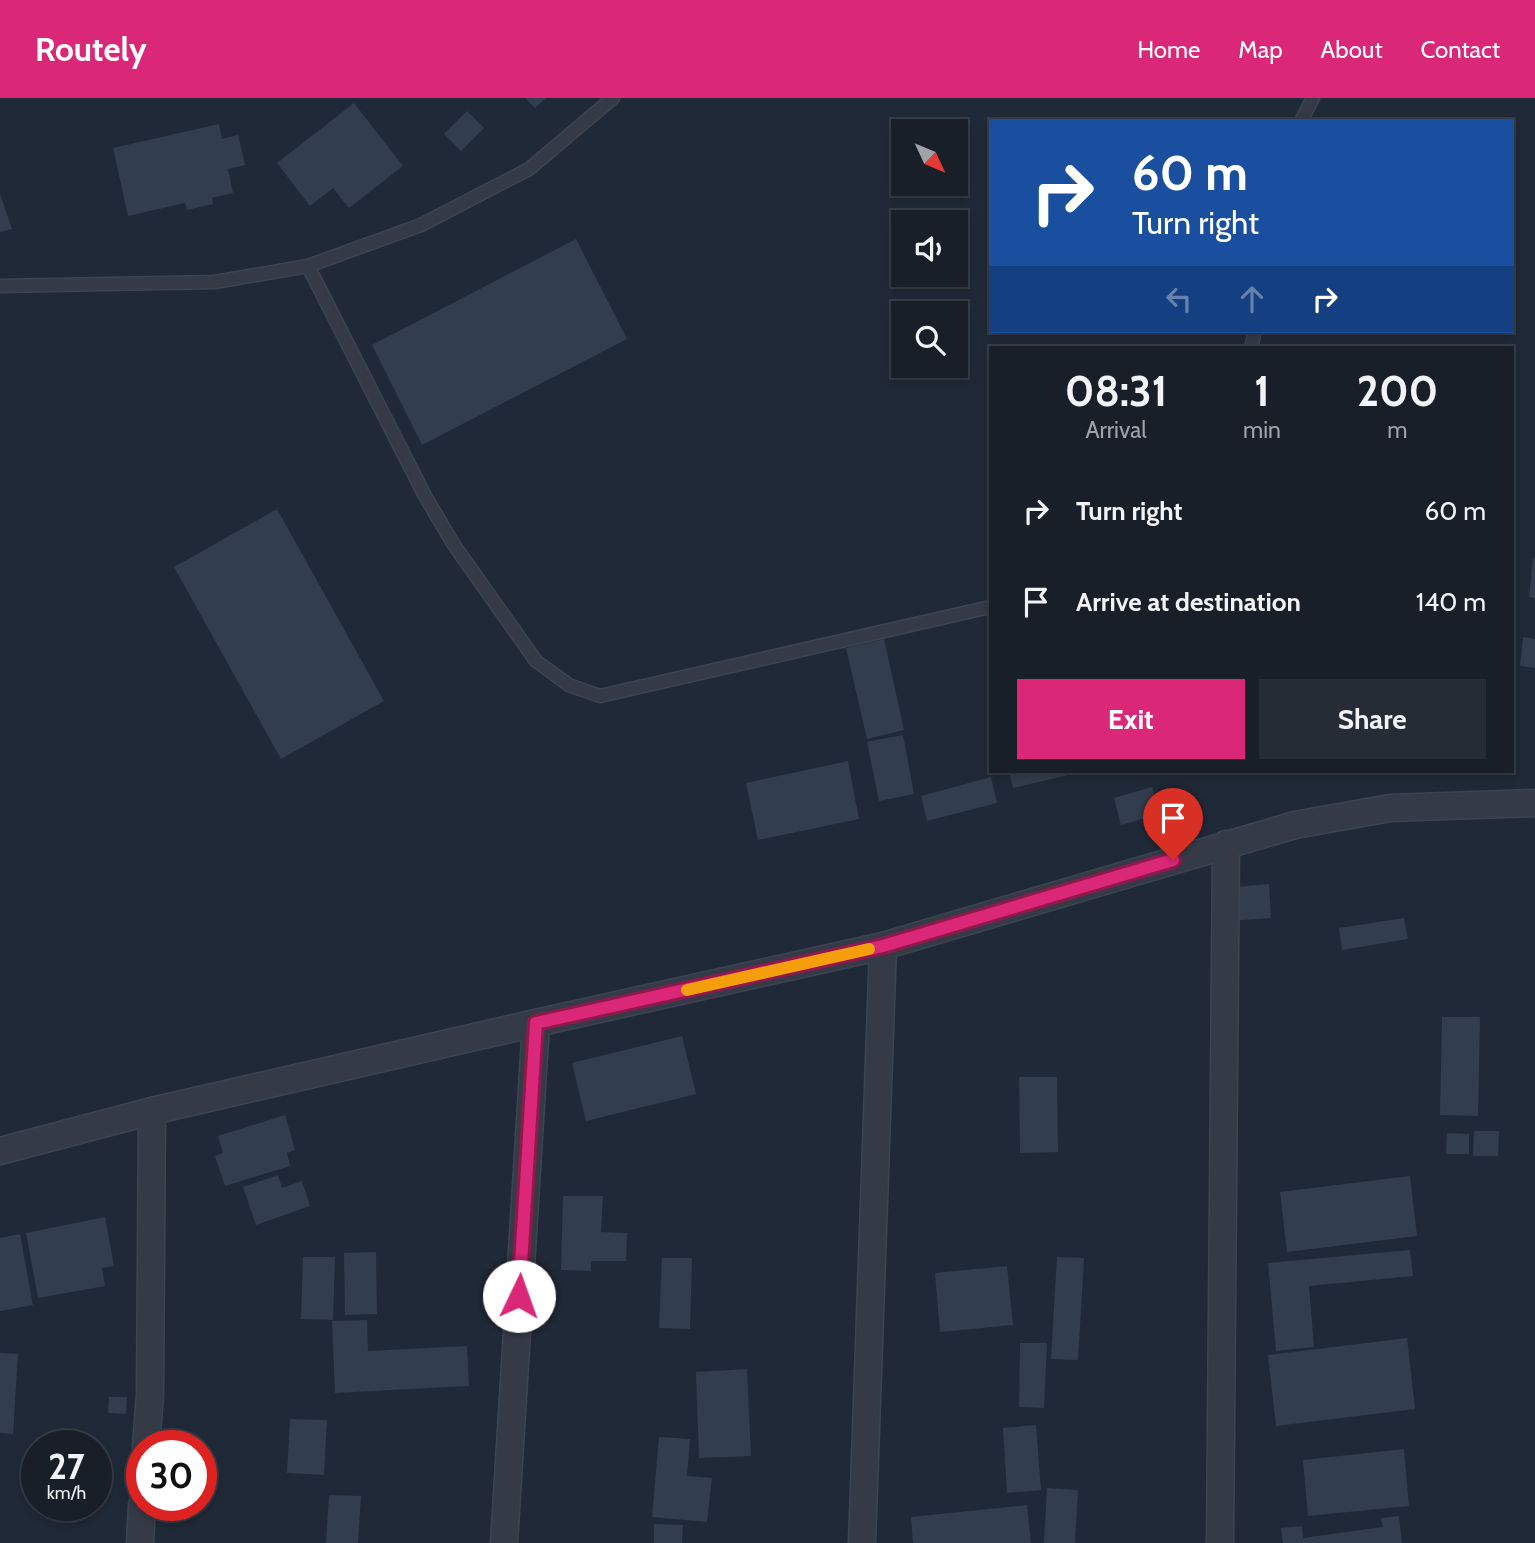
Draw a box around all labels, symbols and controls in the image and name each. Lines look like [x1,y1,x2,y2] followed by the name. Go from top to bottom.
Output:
[35,29,147,69] text: Routely
[1137,35,1200,64] text: Home
[1238,35,1283,64] text: Map
[1321,35,1383,64] text: About
[1421,35,1500,64] text: Contact
[891,119,968,196] north arrow
[891,119,968,378] map controls
[1132,143,1248,202] text: 60 m
[1017,147,1108,238] icon: right
[1132,203,1259,242] text: Turn right
[891,210,968,287] button: sound
[1160,280,1198,318] icon: left
[1233,280,1271,318] icon: ahead
[1306,280,1344,318] icon: right
[891,301,968,378] button: search
[1065,365,1167,417] text: 08:31
[1254,365,1270,417] text: 1
[1357,365,1438,417] text: 200
[1085,416,1147,444] text: Arrival
[1243,416,1281,444] text: min
[1387,416,1408,444] text: m
[1017,492,1055,530] icon: right
[1076,495,1182,527] text: Turn right
[1424,495,1486,527] text: 60 m
[1017,583,1055,621] icon: arrive
[1076,586,1301,618] text: Arrive at destination
[1416,586,1486,618] text: 140 m
[1017,679,1245,759] button: Exit
[1259,679,1486,759] button: Share
[1143,788,1203,860] pin
[1154,799,1192,837] icon: arrive
[482,1259,556,1333] position arrow
[126,1430,217,1521] speed limit sign: 30
[48,1445,85,1488] text: 27
[47,1482,86,1504] text: km/h

